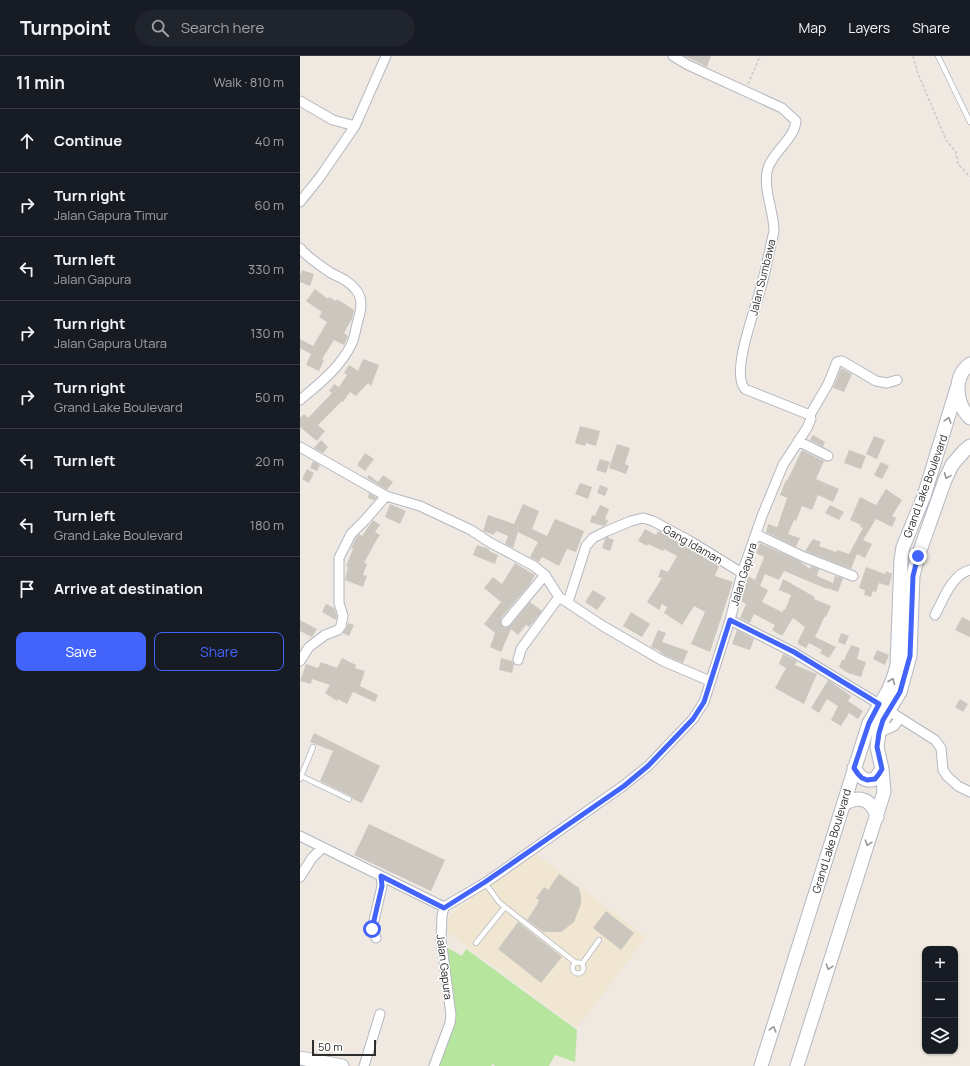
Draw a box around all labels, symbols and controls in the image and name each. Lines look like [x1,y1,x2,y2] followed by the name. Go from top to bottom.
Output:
[135,10,415,46] search box
[20,15,111,41] text: Turnpoint
[149,17,171,39] icon: search
[181,17,264,38] text: Search here
[798,18,826,37] text: Map
[848,18,890,37] text: Layers
[912,18,950,37] text: Share
[16,71,65,94] text: 11 min
[213,73,284,91] text: Walk · 810 m
[16,130,38,152] icon: ahead
[54,130,122,151] text: Continue
[255,132,284,150] text: 40 m
[54,185,125,206] text: Turn right
[16,194,38,216] icon: right
[254,196,284,214] text: 60 m
[54,206,168,224] text: Jalan Gapura Timur
[745,237,779,317] street label: Jalan Sumbawa
[54,249,116,270] text: Turn left
[16,258,38,280] icon: left
[248,260,284,278] text: 330 m
[54,270,131,288] text: Jalan Gapura
[54,313,125,334] text: Turn right
[16,322,38,344] icon: right
[250,324,284,342] text: 130 m
[54,334,167,352] text: Jalan Gapura Utara
[54,377,125,398] text: Turn right
[16,386,38,408] icon: right
[255,388,284,406] text: 50 m
[54,398,183,416] text: Grand Lake Boulevard
[943,417,952,424] one-way arrow
[899,432,951,540] street label: Grand Lake Boulevard
[16,450,38,472] icon: left
[54,450,116,471] text: Turn left
[255,452,284,470] text: 20 m
[944,472,952,480] one-way arrow
[54,505,116,526] text: Turn left
[16,514,38,536] icon: left
[250,516,284,534] text: 180 m
[661,521,725,567] street label: Gang Idaman
[54,526,183,544] text: Grand Lake Boulevard
[726,541,760,607] street label: Jalan Gapura
[909,547,927,565] route end
[16,578,38,600] icon: arrive
[54,578,203,599] text: Arrive at destination
[16,632,146,671] button: Save
[154,632,284,671] button: Share
[887,678,895,685] one-way arrow
[808,787,854,895] street label: Grand Lake Boulevard
[865,839,873,846] one-way arrow
[363,920,381,938] route start
[434,934,456,1000] street label: Jalan Gapura
[922,946,958,1054] map controls
[922,946,958,982] button: +
[825,963,834,970] one-way arrow
[922,982,958,1018] button: −
[922,1018,958,1054] button: layers
[768,1025,776,1032] one-way arrow
[312,1038,376,1057] scale bar
[318,1039,343,1054] text: 50 m

